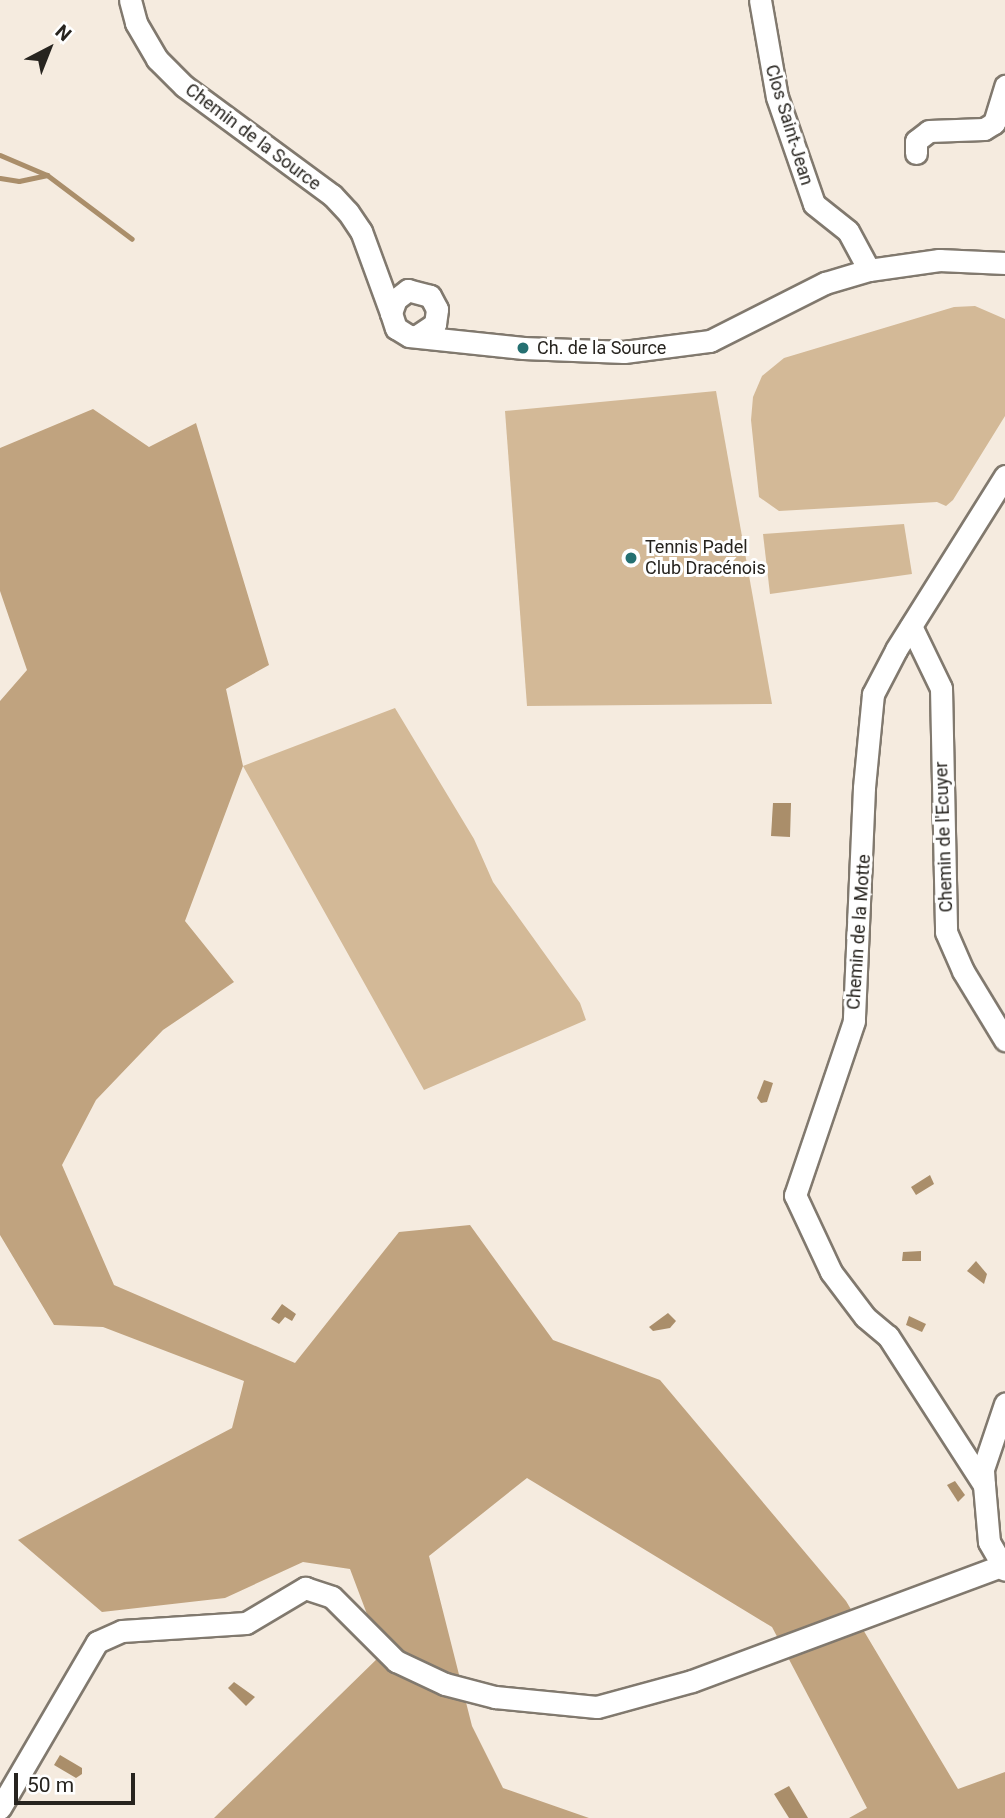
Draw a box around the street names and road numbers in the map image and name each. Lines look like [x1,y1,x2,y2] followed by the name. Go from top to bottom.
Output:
[760,62,818,188] street label: Clos Saint-Jean
[181,79,325,195] street label: Chemin de la Source
[931,761,957,913] street label: Chemin de l'Ecuyer
[843,854,875,1010] street label: Chemin de la Motte

